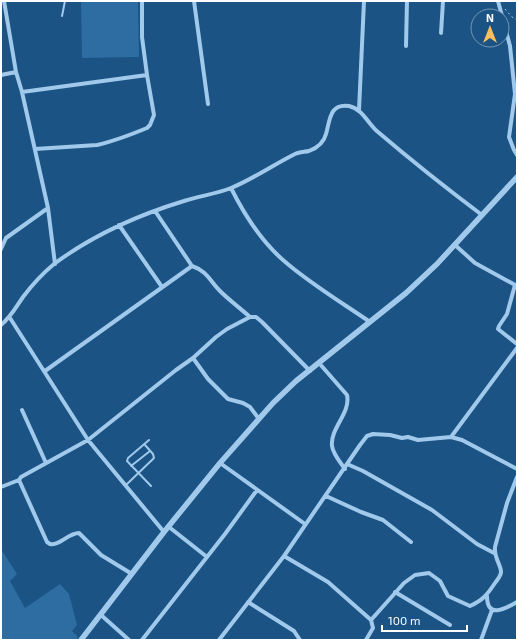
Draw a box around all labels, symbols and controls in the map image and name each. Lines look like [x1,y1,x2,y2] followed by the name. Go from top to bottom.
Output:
[470,8,510,48] north arrow
[486,11,494,24] text: N
[382,607,467,633] scale bar
[388,613,420,627] text: 100 m

